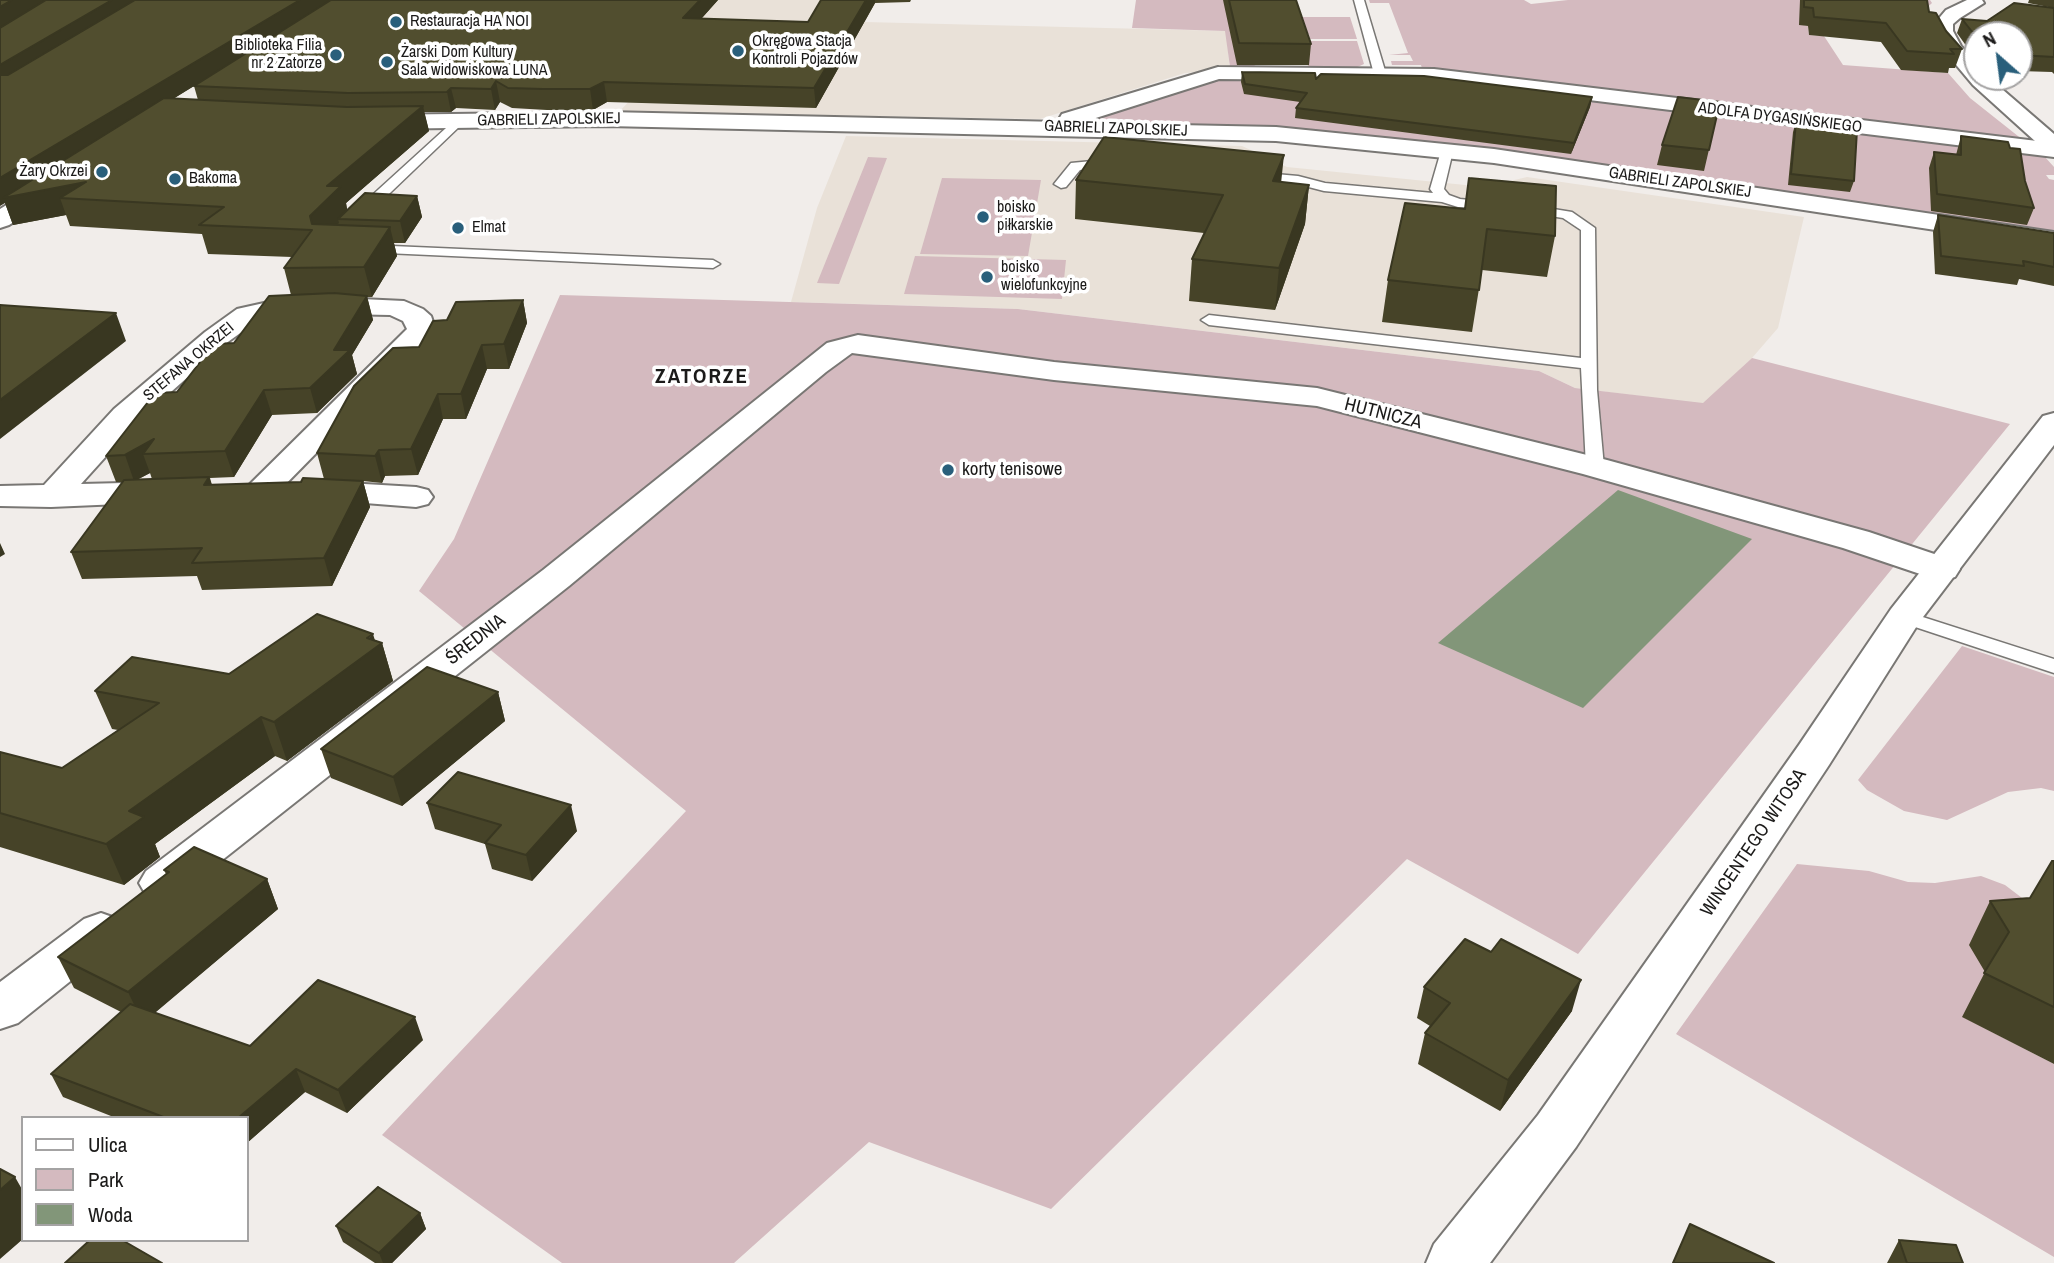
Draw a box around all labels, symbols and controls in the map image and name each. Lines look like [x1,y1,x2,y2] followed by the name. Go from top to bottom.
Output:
[410,12,529,32] place label: Restauracja HA NOI
[388,14,404,30] marker: Restauracja HA NOI
[1963,21,2033,91] north arrow
[1978,25,2000,53] text: N
[752,32,858,70] place label: Okręgowa Stacja Kontroli Pojazdów
[234,36,322,74] place label: Biblioteka Filia nr 2 Zatorze
[401,43,548,81] place label: Żarski Dom Kultury Sala widowiskowa LUNA
[730,43,746,59] marker: Okręgowa Stacja Kontroli Pojazdów
[328,47,344,63] marker: Biblioteka Filia nr 2 Zatorze
[379,54,395,70] marker: Żarski Dom Kultury Sala widowiskowa LUNA
[1697,98,1863,138] street label: ADOLFA DYGASIŃSKIEGO
[477,109,621,131] street label: GABRIELI ZAPOLSKIEJ
[1044,117,1188,141] street label: GABRIELI ZAPOLSKIEJ
[19,162,88,182] place label: Żary Okrzei
[1608,163,1752,203] street label: GABRIELI ZAPOLSKIEJ
[94,164,110,180] marker: Żary Okrzei
[189,169,237,189] place label: Bakoma
[167,171,183,187] marker: Bakoma
[997,198,1053,236] place label: boisko piłkarskie
[975,209,991,225] marker: boisko piłkarskie
[472,218,506,238] place label: Elmat
[450,220,466,236] marker: Elmat
[1001,258,1087,296] place label: boisko wielofunkcyjne
[979,269,995,285] marker: boisko wielofunkcyjne
[140,319,238,405] street label: STEFANA OKRZEI
[656,364,748,390] district label: ZATORZE
[1342,393,1424,435] street label: HUTNICZA
[962,459,1062,481] place label: korty tenisowe
[940,462,956,478] marker: korty tenisowe
[442,610,510,670] street label: ŚREDNIA
[1696,765,1812,921] street label: WINCENTEGO WITOSA
[21,1116,248,1242] legend
[88,1130,127,1159] text: Ulica
[88,1165,123,1194] text: Park
[88,1200,133,1229] text: Woda

